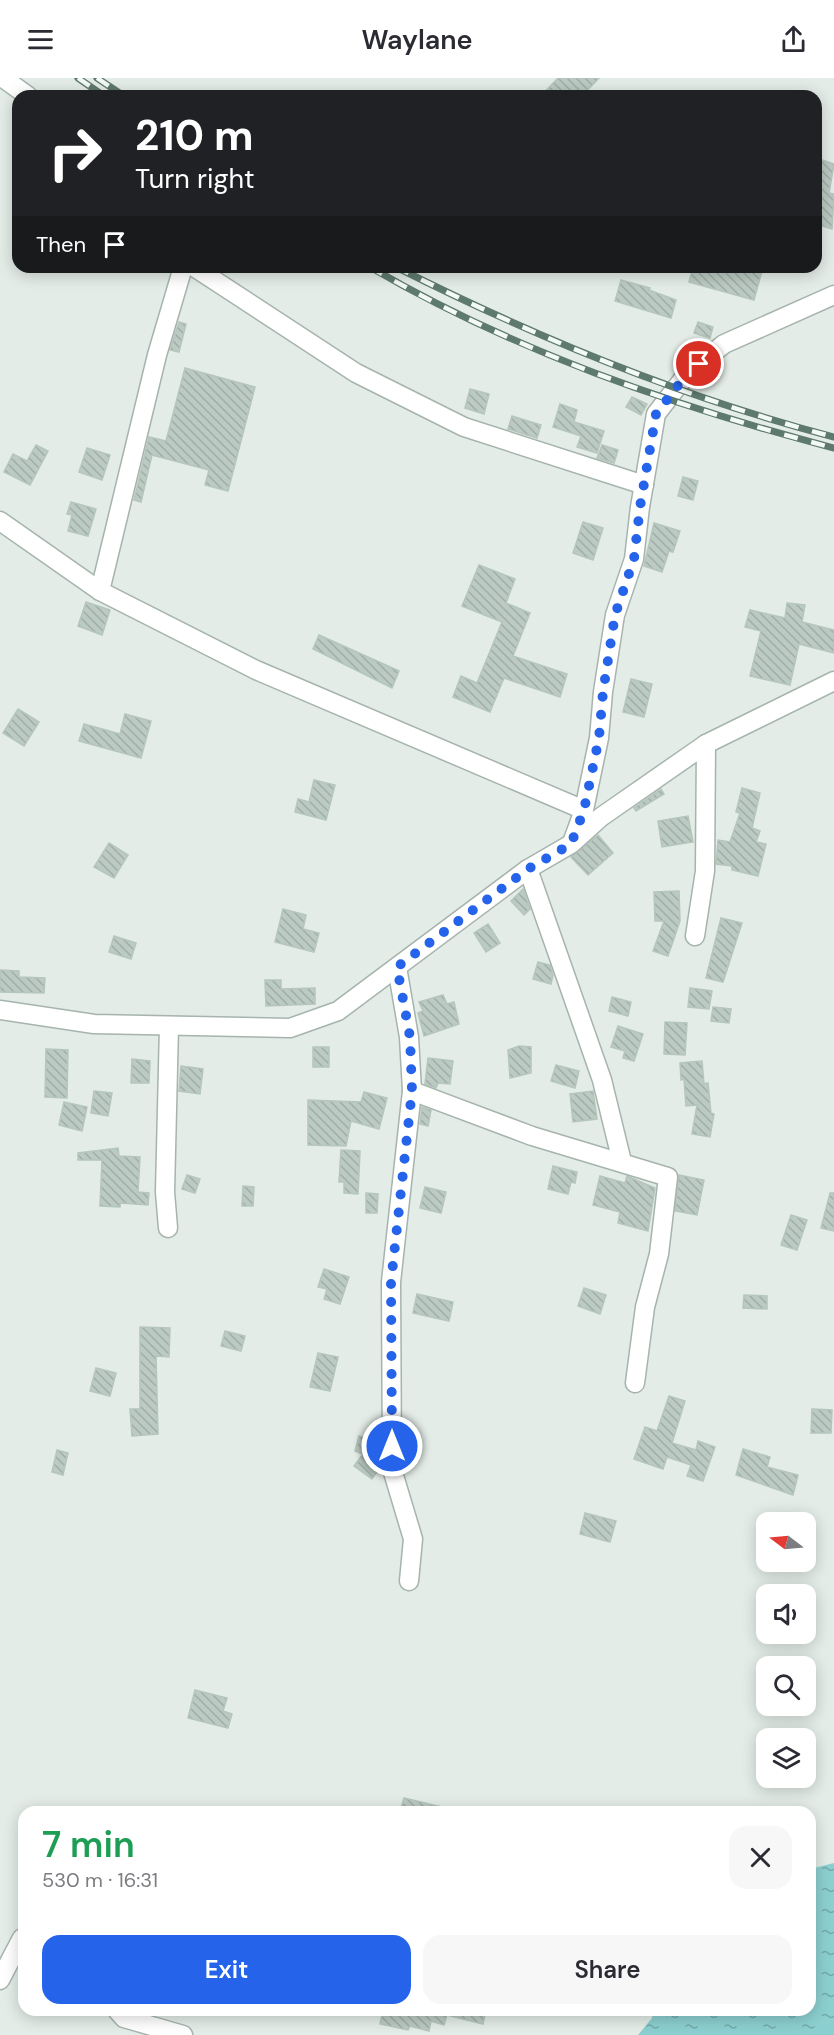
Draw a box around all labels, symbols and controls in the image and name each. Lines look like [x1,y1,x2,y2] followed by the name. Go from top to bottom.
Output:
[361,22,473,57] text: Waylane
[24,23,57,56] icon: menu
[777,23,810,56] icon: share
[135,108,253,163] text: 210 m
[36,114,114,192] icon: right
[135,161,255,196] text: Turn right
[98,228,131,261] icon: arrive
[36,230,86,259] text: Then
[673,338,724,389] pin
[682,347,715,380] icon: arrive
[360,1414,424,1478] position arrow
[756,1512,816,1572] north arrow
[756,1512,816,1788] map controls
[756,1584,816,1644] button: sound
[756,1656,816,1716] button: search
[756,1728,816,1788] button: layers
[42,1821,135,1868] text: 7 min
[729,1826,792,1889] button: close
[42,1867,158,1893] text: 530 m · 16:31
[42,1935,411,2004] button: Exit
[423,1935,792,2004] button: Share

